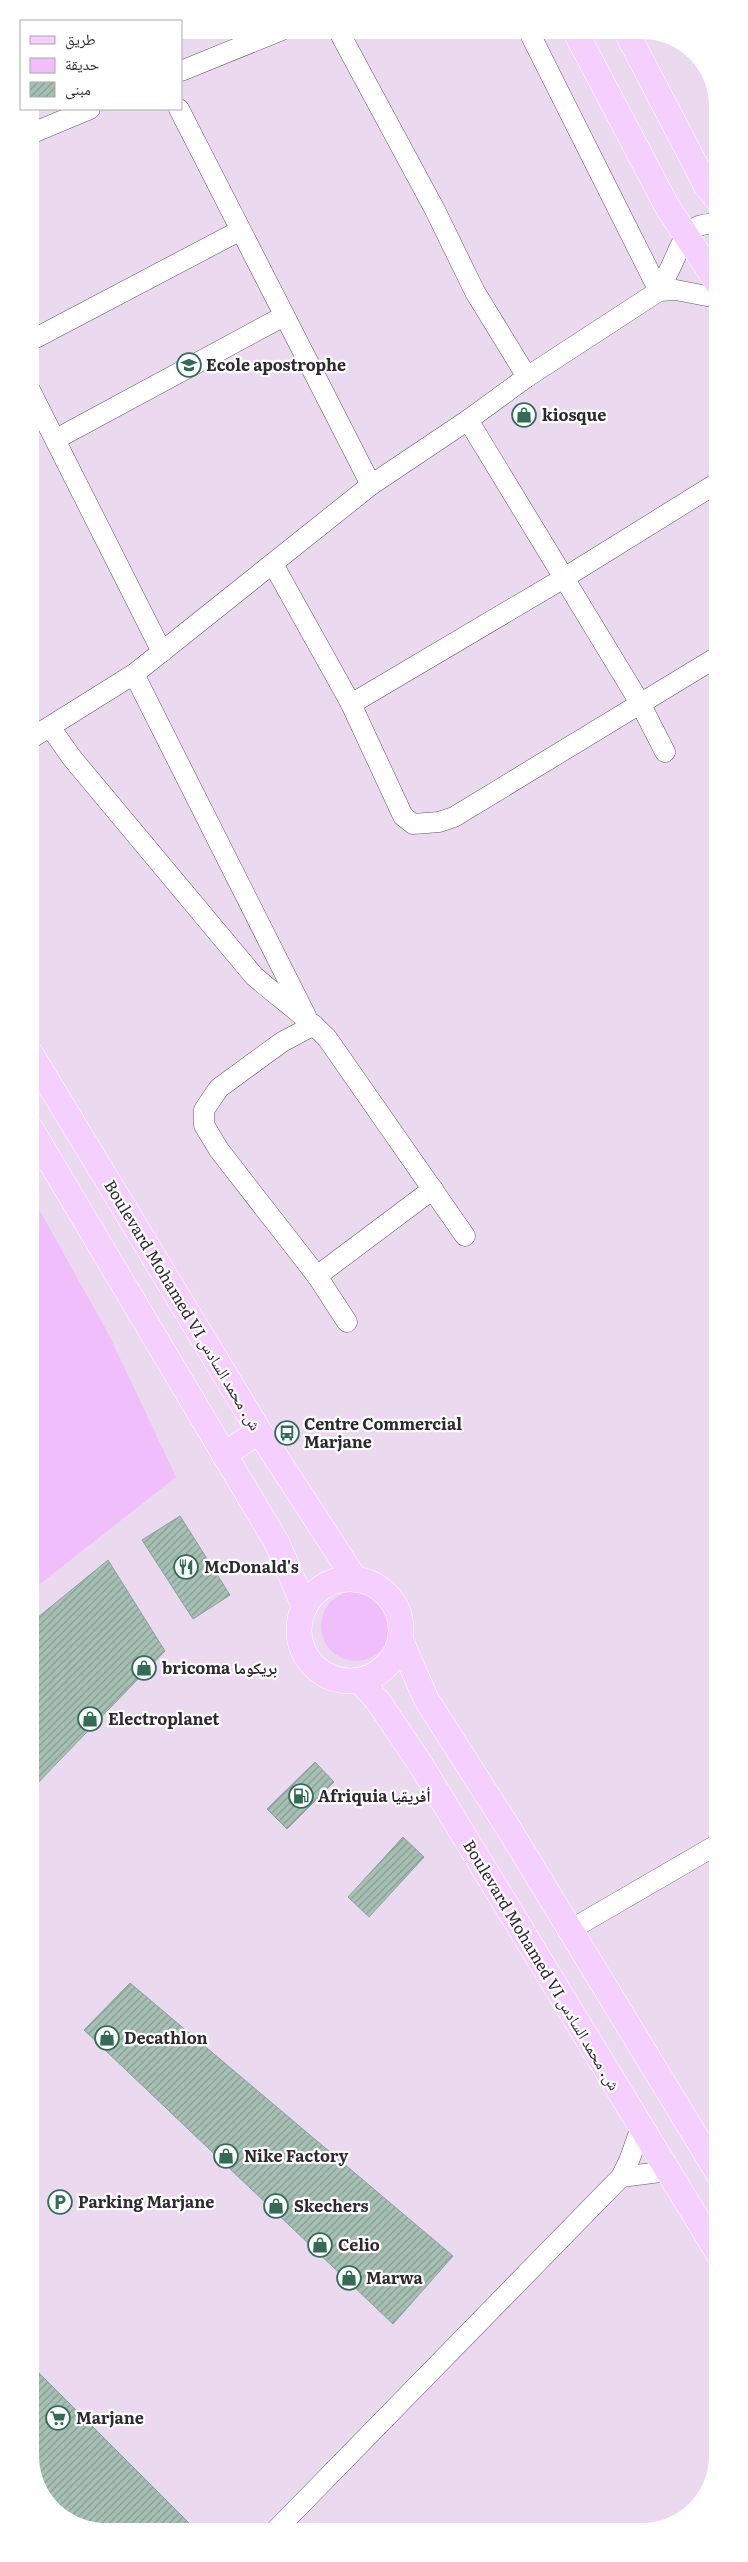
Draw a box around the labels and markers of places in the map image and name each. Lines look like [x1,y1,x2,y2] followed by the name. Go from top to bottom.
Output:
[176,352,202,378] school or university icon: Ecole apostrophe
[206,352,346,376] place label: Ecole apostrophe
[511,402,537,428] shop icon: kiosque
[542,402,606,426] place label: kiosque
[304,1411,462,1453] place label: Centre Commercial Marjane
[274,1420,300,1446] bus stop icon: Centre Commercial Marjane
[173,1554,199,1580] restaurant icon: McDonald's
[204,1554,299,1578] place label: McDonald's
[131,1655,157,1681] shop icon: bricoma بريكوما
[162,1655,277,1679] place label: bricoma بريكوما
[77,1706,103,1732] shop icon: Electroplanet
[108,1706,219,1730] place label: Electroplanet
[288,1783,314,1809] fuel station icon: Afriquia أفريقيا
[318,1783,431,1807] place label: Afriquia أفريقيا
[94,2025,120,2051] shop icon: Decathlon
[124,2025,208,2049] place label: Decathlon
[213,2143,239,2169] shop icon: Nike Factory
[244,2143,348,2167] place label: Nike Factory
[47,2189,73,2215] parking icon: Parking Marjane
[78,2189,214,2213] place label: Parking Marjane
[263,2193,289,2219] shop icon: Skechers
[294,2193,369,2217] place label: Skechers
[307,2232,333,2258] shop icon: Celio
[338,2232,380,2256] place label: Celio
[336,2265,362,2291] shop icon: Marwa
[366,2265,424,2289] place label: Marwa
[45,2405,71,2431] supermarket icon: Marjane
[76,2405,144,2429] place label: Marjane

